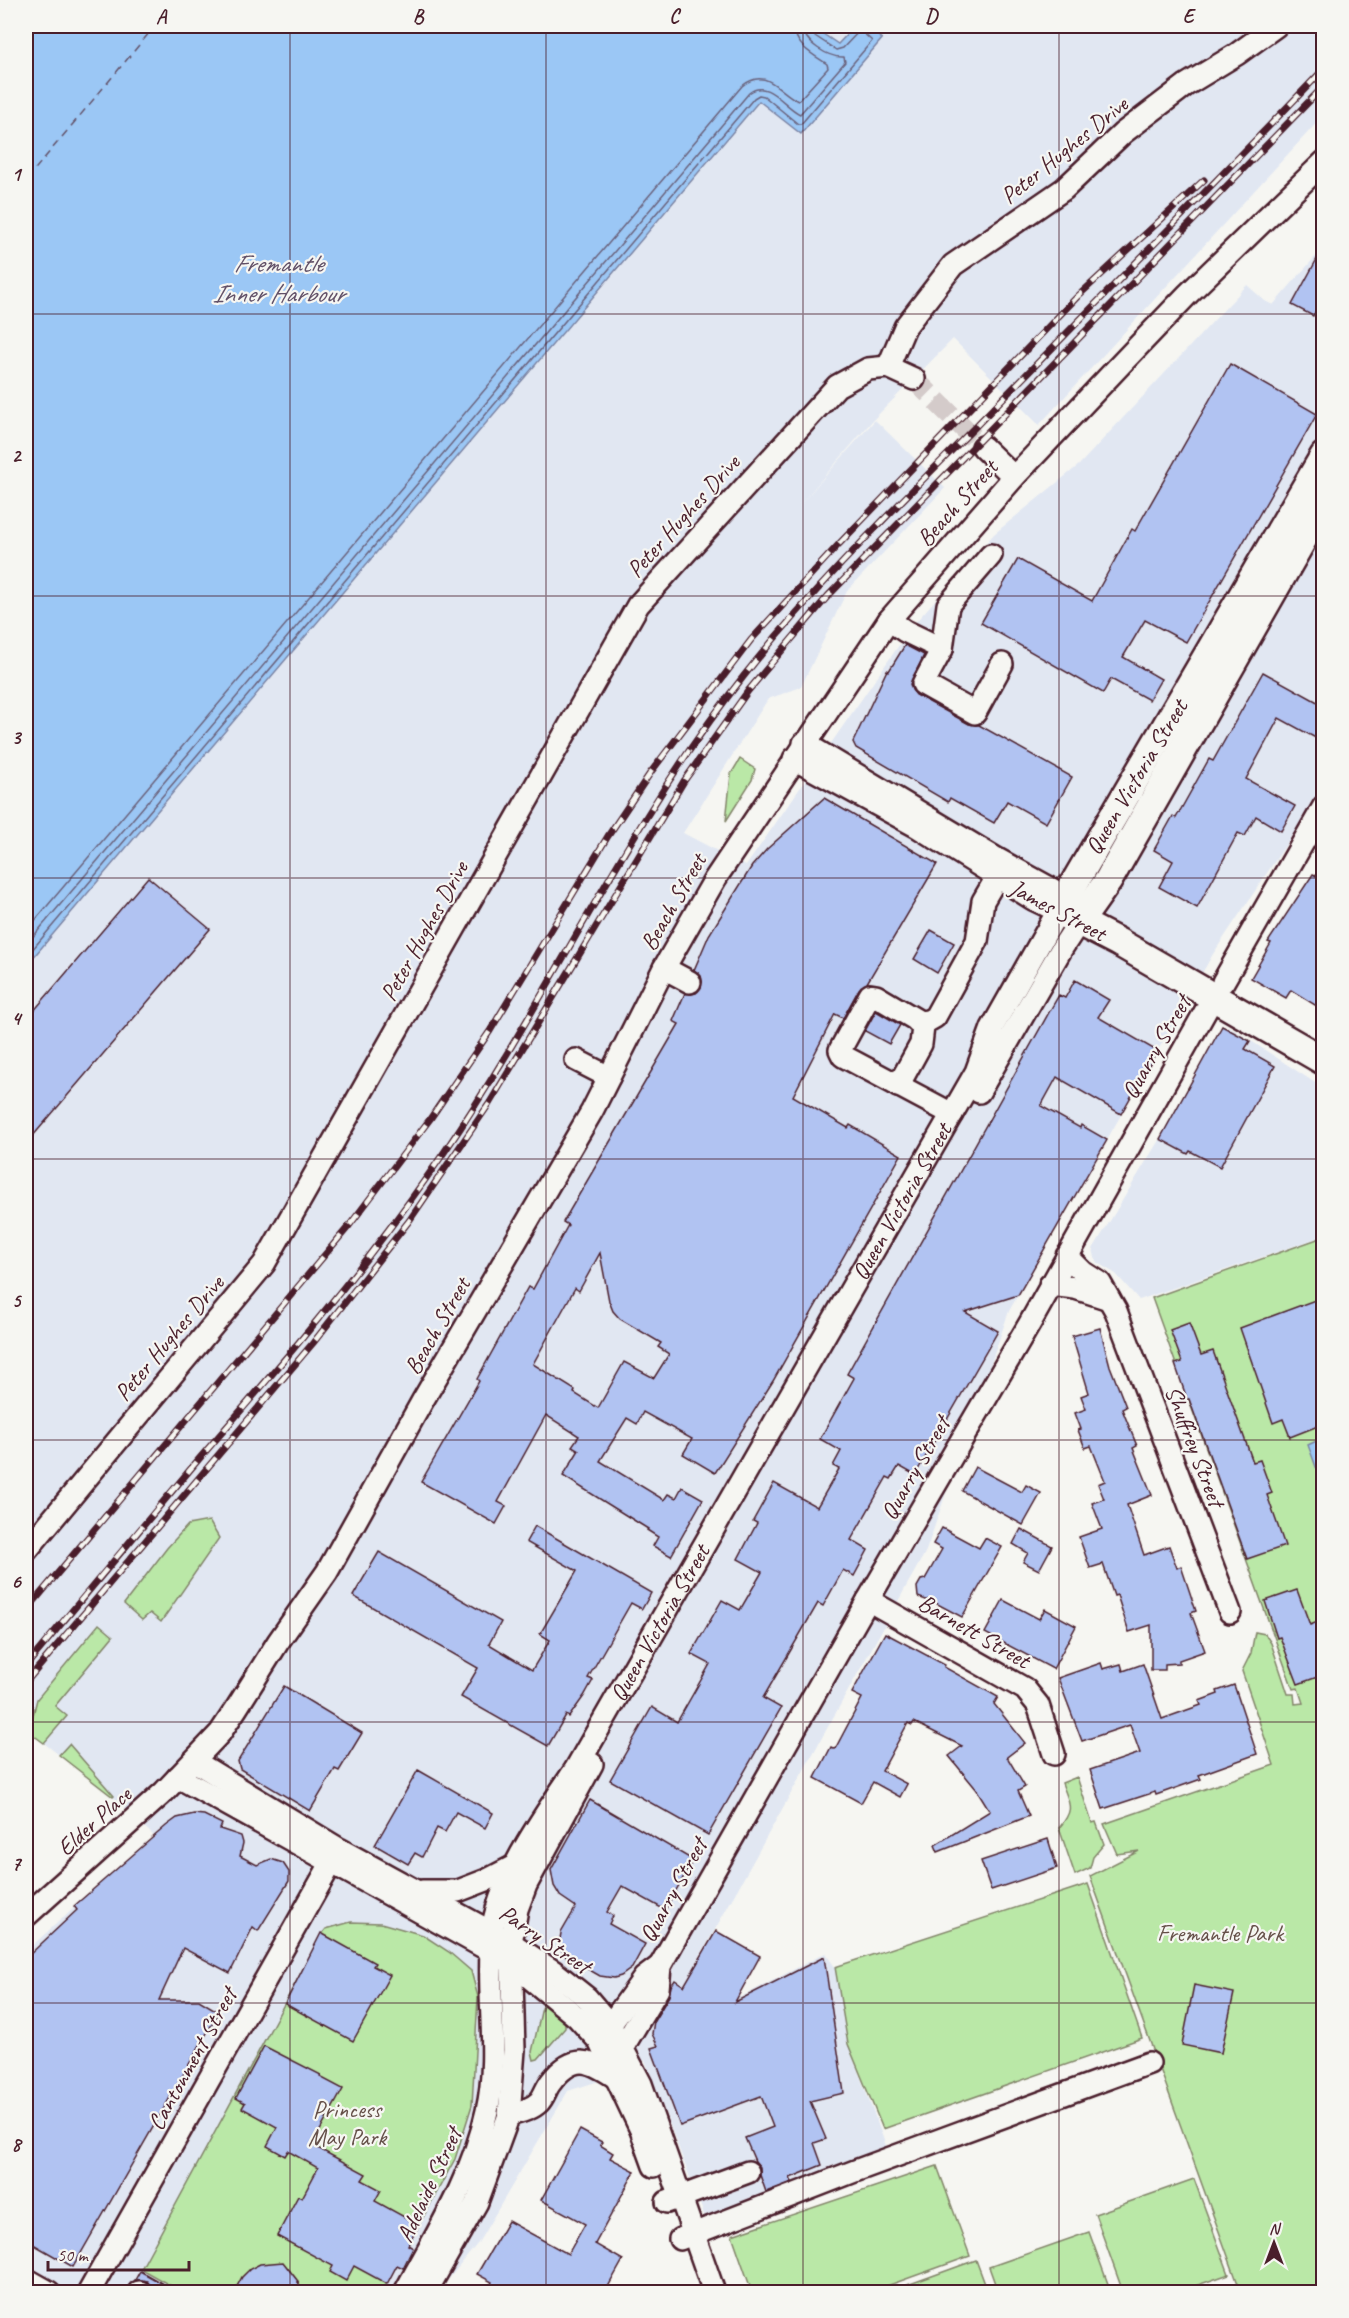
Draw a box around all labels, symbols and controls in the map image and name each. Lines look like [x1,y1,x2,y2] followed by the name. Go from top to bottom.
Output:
[156,4,168,29] text: A
[413,4,425,29] text: B
[669,4,681,29] text: C
[925,4,939,29] text: D
[1183,4,1197,29] text: E
[994,88,1135,211] street label: Peter Hughes Drive
[12,162,23,187] text: 1
[212,247,348,310] water label: Fremantle Inner Harbour
[12,443,23,468] text: 2
[620,447,748,584] street label: Peter Hughes Drive
[910,452,1005,553] street label: Beach Street
[1078,692,1195,860] street label: Queen Victoria Street
[12,725,23,750] text: 3
[633,846,714,956] street label: Beach Street
[373,854,476,1006] street label: Peter Hughes Drive
[1004,872,1113,949] street label: James Street
[1114,987,1199,1104] street label: Quarry Street
[12,1006,24,1031] text: 4
[845,1116,959,1285] street label: Queen Victoria Street
[108,1267,232,1407] street label: Peter Hughes Drive
[397,1270,478,1380] street label: Beach Street
[12,1288,23,1313] text: 5
[1158,1381,1233,1513] street label: Shuffrey Street
[873,1408,958,1525] street label: Quarry Street
[603,1538,717,1707] street label: Queen Victoria Street
[11,1569,22,1594] text: 6
[913,1587,1037,1676] street label: Barnett Street
[51,1778,139,1862] street label: Elder Place
[632,1830,715,1947] street label: Quarry Street
[12,1851,23,1876] text: 7
[494,1898,599,1982] street label: Parry Street
[1157,1918,1285,1948] park label: Fremantle Park
[141,1980,245,2135] street label: Cantonment Street
[308,2094,388,2152] park label: Princess May Park
[389,2120,470,2247] street label: Adelaide Street
[12,2132,24,2157] text: 8
[1244,2213,1304,2273] north arrow
[1269,2219,1282,2239] text: N
[48,2234,189,2272] scale bar
[57,2244,90,2266] text: 50 m

